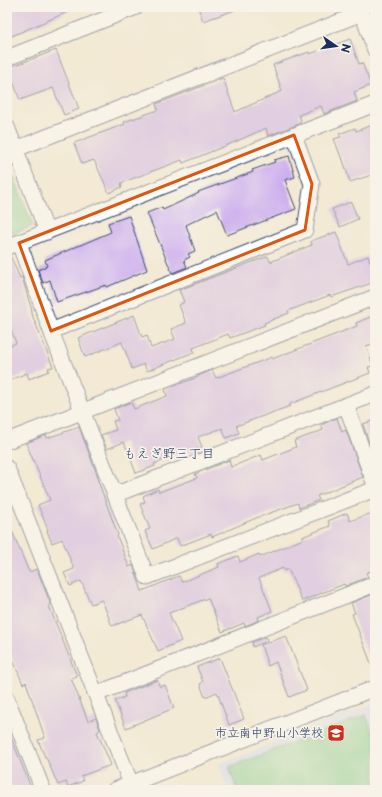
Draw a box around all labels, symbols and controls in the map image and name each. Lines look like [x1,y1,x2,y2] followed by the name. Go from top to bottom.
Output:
[316,26,356,66] north arrow
[337,42,355,55] text: N
[123,443,215,462] district label: もえぎ野三丁目
[215,723,323,741] place label: 市立南中野山小学校
[326,723,346,743] school or university icon: 市立南中野山小学校

